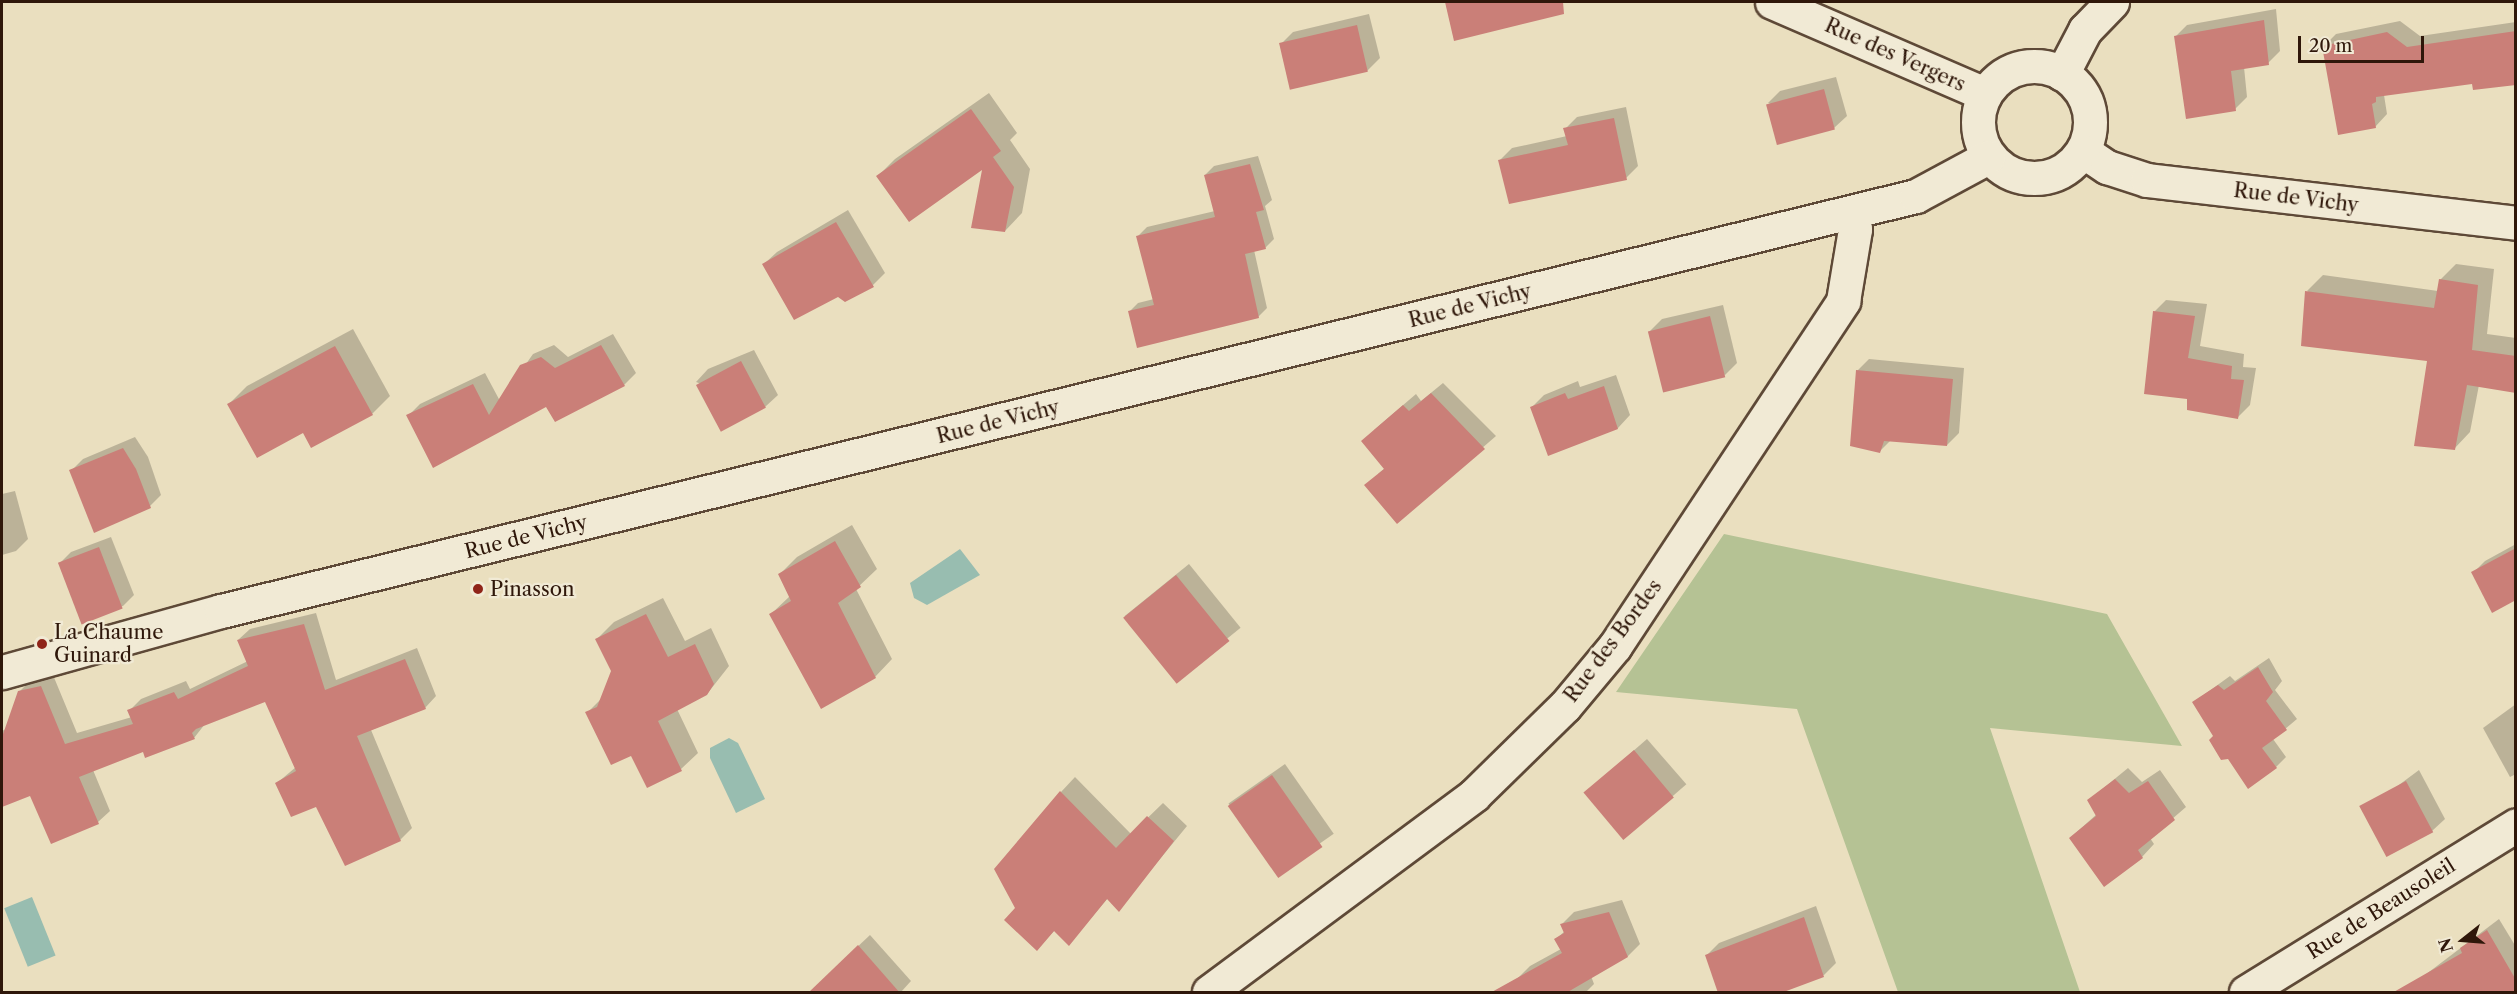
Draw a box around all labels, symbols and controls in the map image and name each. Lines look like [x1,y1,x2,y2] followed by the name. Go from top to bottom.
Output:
[1821,13,1969,97] street label: Rue des Vergers
[2301,24,2427,62] scale bar
[2309,35,2352,57] text: 20 m
[2232,178,2360,218] street label: Rue de Vichy
[1406,279,1534,333] street label: Rue de Vichy
[934,395,1062,449] street label: Rue de Vichy
[462,510,590,564] street label: Rue de Vichy
[1559,575,1667,707] street label: Rue des Bordes
[490,577,575,601] place label: Pinasson
[471,582,485,596] marker: Pinasson
[54,620,164,667] place label: La Chaume Guinard
[35,637,49,651] marker: La Chaume Guinard
[2302,854,2460,964] street label: Rue de Beausoleil
[2433,910,2493,970] north arrow
[2434,936,2457,955] text: N

